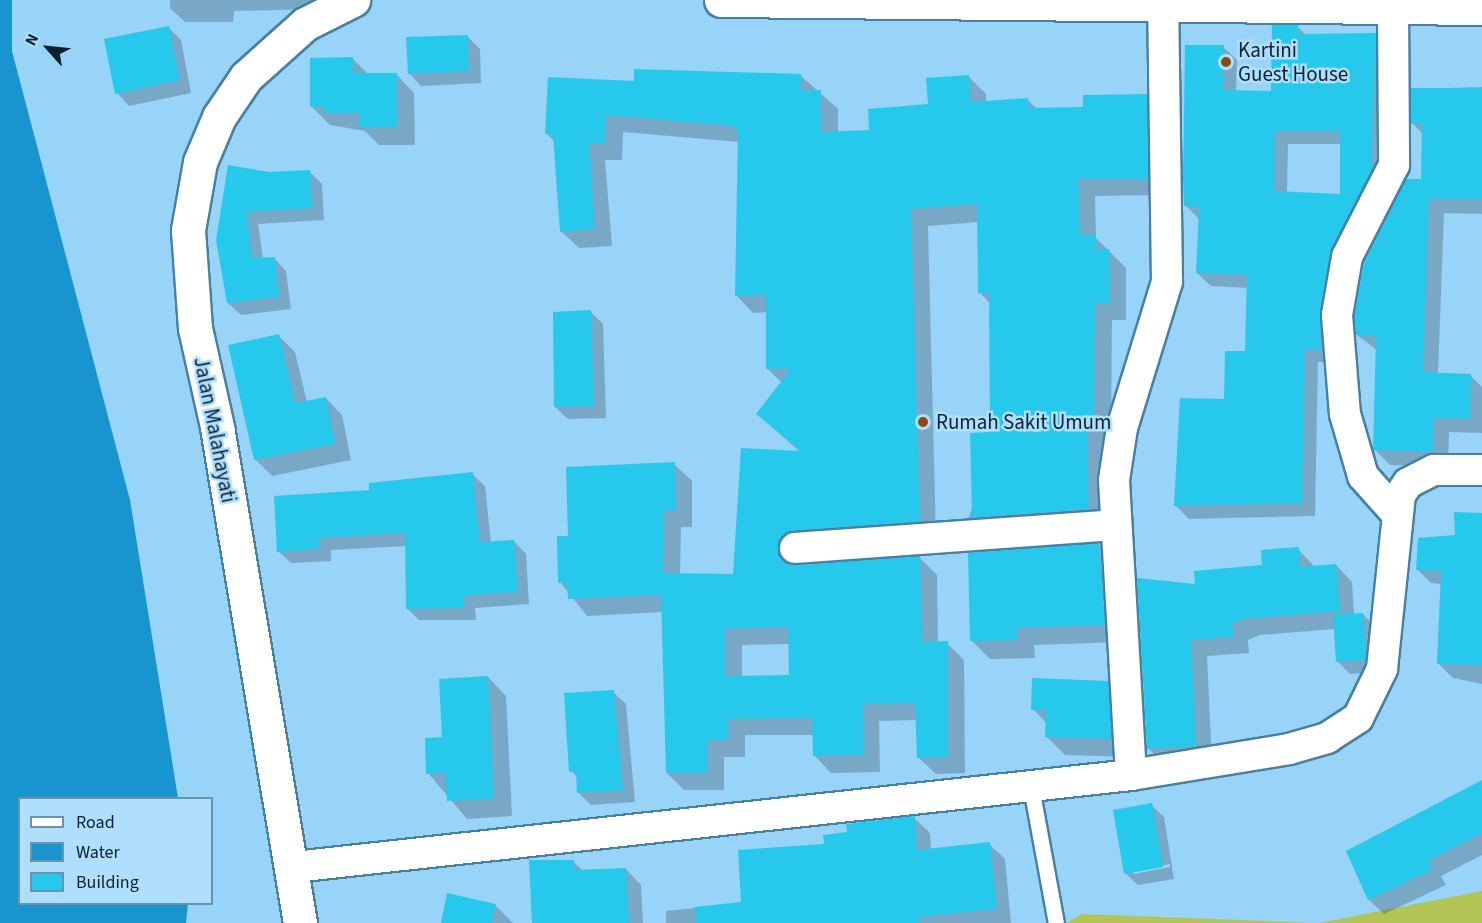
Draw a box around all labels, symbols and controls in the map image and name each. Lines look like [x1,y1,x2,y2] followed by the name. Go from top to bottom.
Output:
[18,18,78,78] north arrow
[20,30,44,50] text: N
[1238,37,1348,87] place label: Kartini Guest House
[1219,55,1233,69] marker: Kartini Guest House
[189,355,241,505] street label: Jalan Malahayati
[936,409,1111,435] place label: Rumah Sakit Umum
[914,413,932,431] marker: Rumah Sakit Umum
[18,797,213,905] legend
[76,810,115,835] text: Road
[76,840,120,865] text: Water
[76,870,139,895] text: Building

